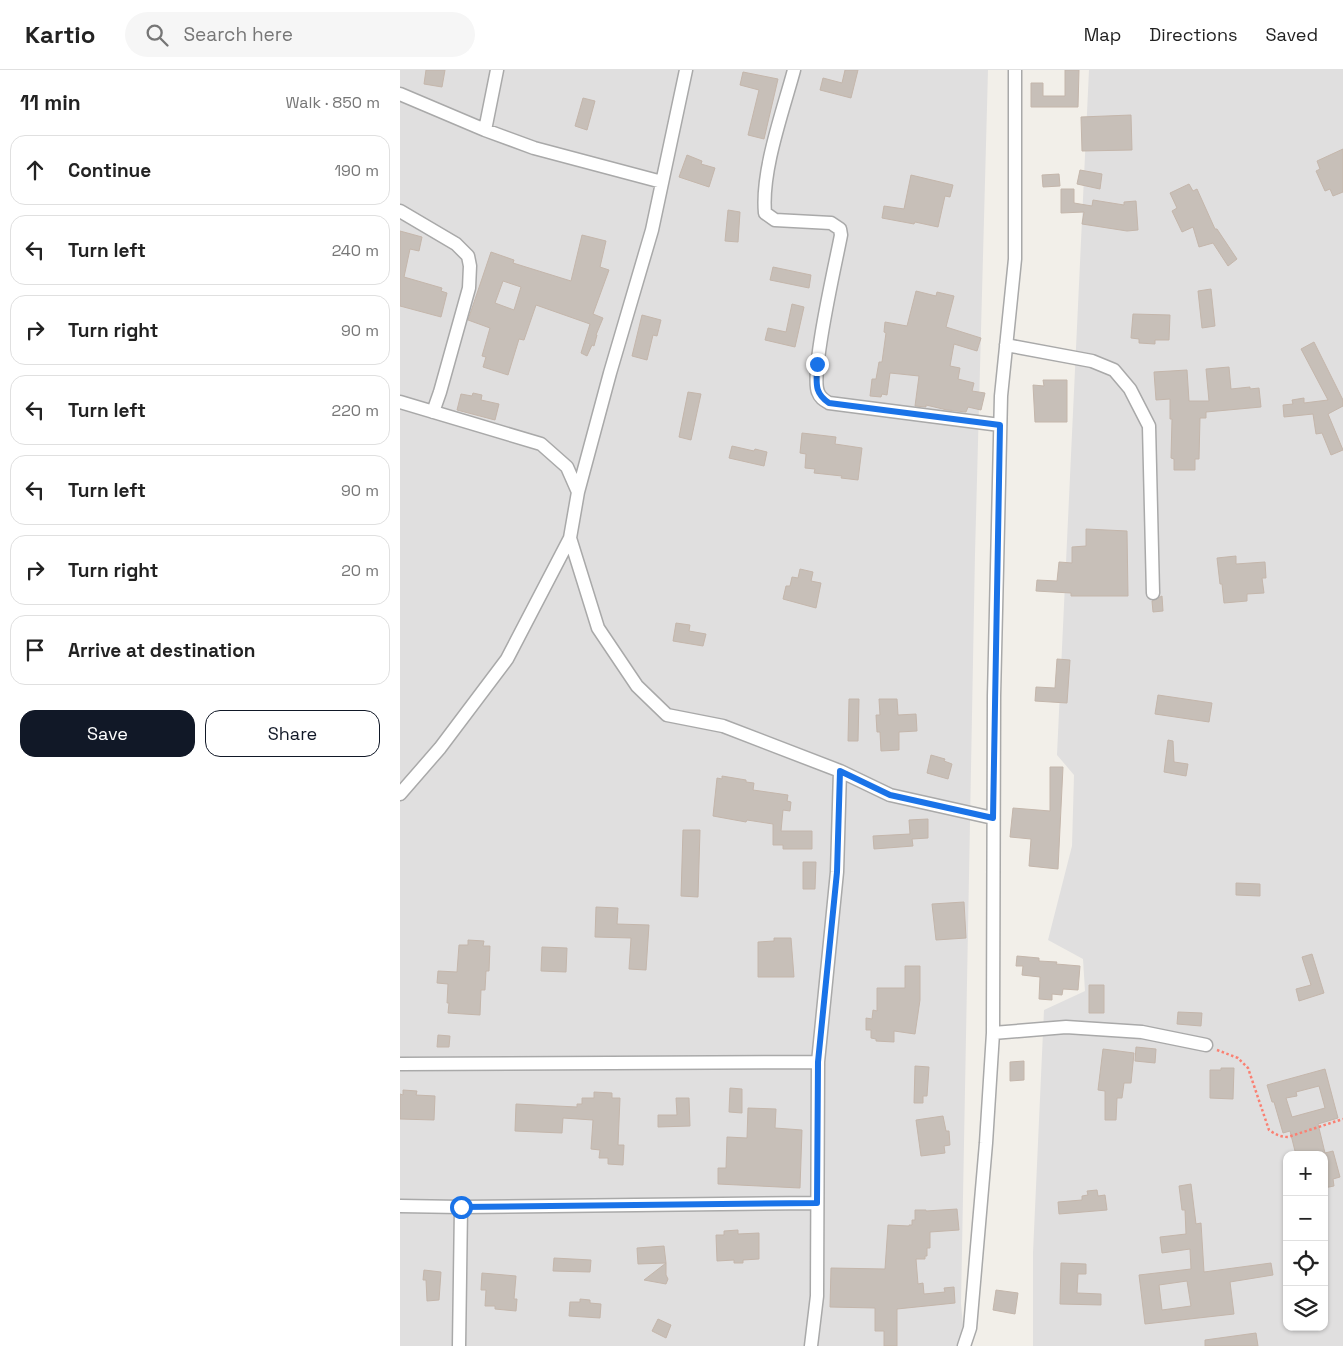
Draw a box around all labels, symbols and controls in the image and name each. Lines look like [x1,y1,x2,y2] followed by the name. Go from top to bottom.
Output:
[125,12,475,57] search box
[25,19,95,50] text: Kartio
[143,21,171,49] icon: search
[183,22,293,47] text: Search here
[1084,23,1121,46] text: Map
[1149,23,1238,46] text: Directions
[1266,23,1318,46] text: Saved
[20,89,81,116] text: 11 min
[286,92,380,113] text: Walk · 850 m
[21,156,49,184] icon: ahead
[68,158,151,183] text: Continue
[334,160,379,181] text: 190 m
[21,236,49,264] icon: left
[68,238,146,263] text: Turn left
[332,240,379,261] text: 240 m
[21,316,49,344] icon: right
[68,318,158,343] text: Turn right
[341,320,379,341] text: 90 m
[806,353,829,376] route end
[21,396,49,424] icon: left
[68,398,146,423] text: Turn left
[332,400,379,421] text: 220 m
[21,476,49,504] icon: left
[68,478,146,503] text: Turn left
[341,480,379,501] text: 90 m
[21,556,49,584] icon: right
[68,558,158,583] text: Turn right
[341,560,379,581] text: 20 m
[21,636,49,664] icon: arrive
[68,638,256,663] text: Arrive at destination
[20,710,195,757] button: Save
[205,710,380,757] button: Share
[1283,1151,1328,1331] map controls
[1283,1151,1328,1196] button: +
[450,1196,473,1219] route start
[1283,1196,1328,1241] button: −
[1283,1241,1328,1286] button: locate
[1283,1286,1328,1331] button: layers

